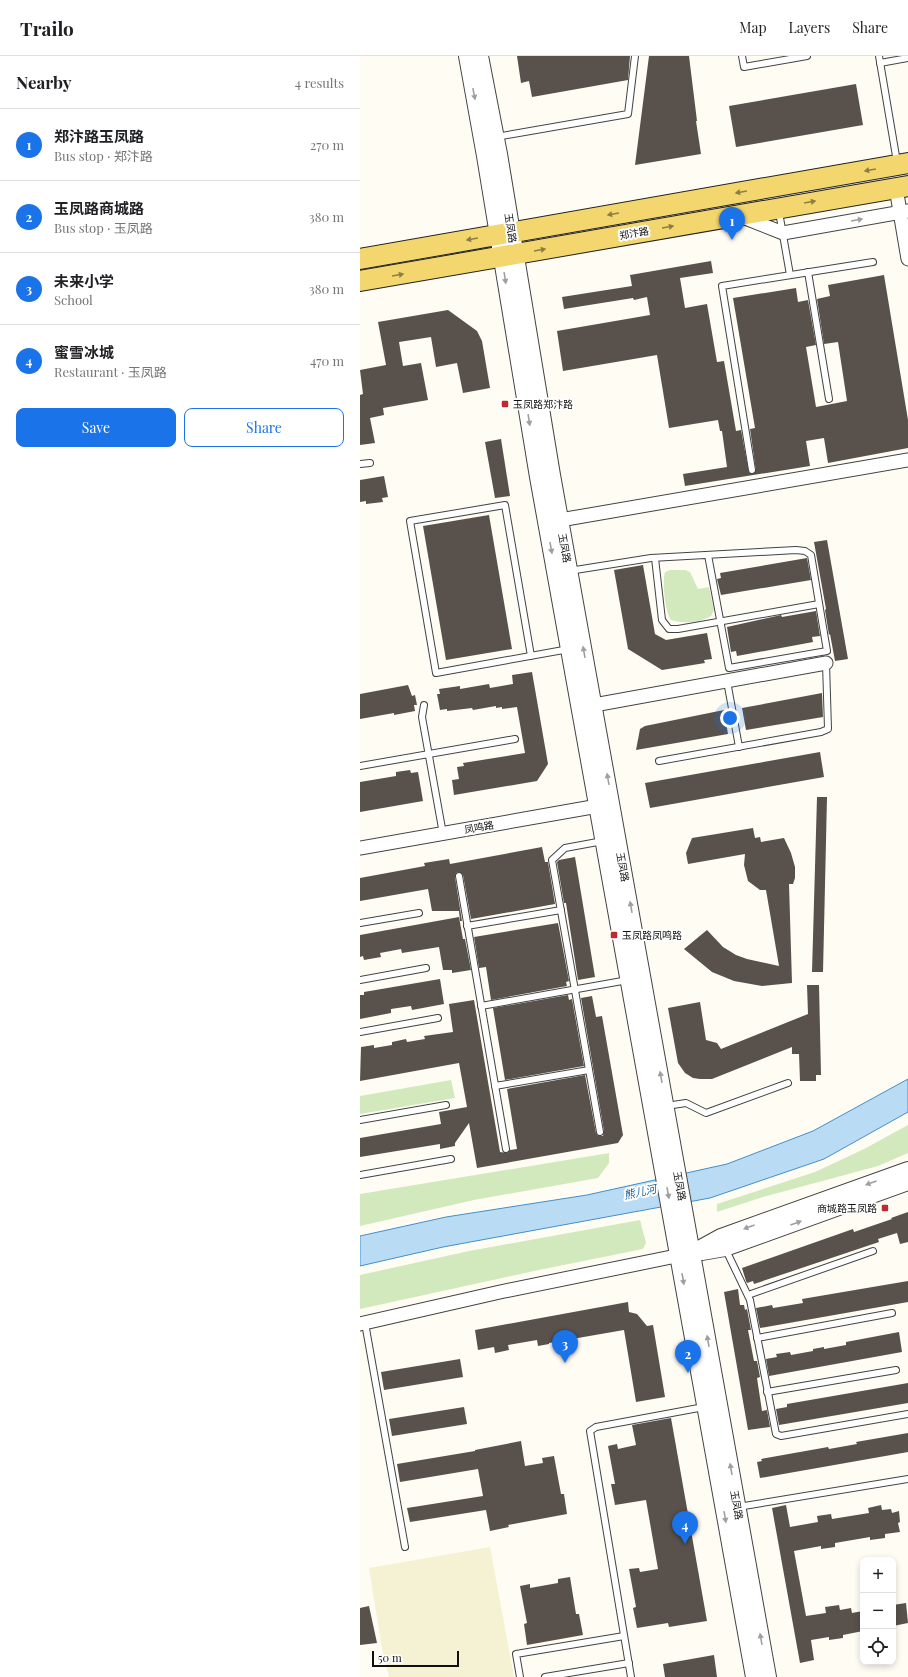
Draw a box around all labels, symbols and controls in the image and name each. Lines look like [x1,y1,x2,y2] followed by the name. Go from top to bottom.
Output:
[20,15,74,41] text: Trailo
[739,18,767,37] text: Map
[789,18,830,37] text: Layers
[852,18,888,37] text: Share
[16,71,71,93] text: Nearby
[295,74,344,91] text: 4 results
[471,88,477,100] one-way arrow
[54,126,144,146] text: 郑汴路玉凤路
[27,136,31,153] text: 1
[310,136,344,153] text: 270 m
[54,147,153,164] text: Bus stop · 郑汴路
[863,167,876,173] one-way arrow
[735,189,748,195] one-way arrow
[54,198,144,218] text: 玉凤路商城路
[804,199,816,205] one-way arrow
[719,207,745,240] pin: 1
[26,208,32,225] text: 2
[309,208,344,225] text: 380 m
[502,212,520,244] street label: 玉凤路
[607,212,620,218] one-way arrow
[851,217,863,223] one-way arrow
[54,219,153,236] text: Bus stop · 玉凤路
[618,224,650,242] street label: 郑汴路
[662,224,674,230] one-way arrow
[465,237,478,243] one-way arrow
[534,247,546,253] one-way arrow
[54,271,114,291] text: 未来小学
[392,271,405,277] one-way arrow
[503,272,509,284] one-way arrow
[26,280,32,297] text: 3
[309,280,344,297] text: 380 m
[54,291,93,308] text: School
[54,342,114,362] text: 蜜雪冰城
[26,352,32,369] text: 4
[310,352,344,369] text: 470 m
[54,363,167,380] text: Restaurant · 玉凤路
[513,397,573,411] place label: 玉凤路郑汴路
[500,399,510,409] marker: 玉凤路郑汴路
[16,408,176,447] button: Save
[184,408,344,447] button: Share
[526,414,532,426] one-way arrow
[556,532,574,564] street label: 玉凤路
[549,542,555,554] one-way arrow
[581,645,587,658] one-way arrow
[720,708,740,728] your location
[604,773,610,786] one-way arrow
[463,818,495,836] street label: 凤鸣路
[614,851,632,883] street label: 玉凤路
[627,901,633,914] one-way arrow
[622,928,682,942] place label: 玉凤路凤鸣路
[609,930,619,940] marker: 玉凤路凤鸣路
[657,1071,663,1083] one-way arrow
[671,1170,689,1202] street label: 玉凤路
[622,1180,660,1202] water label: 熊儿河
[865,1180,877,1186] one-way arrow
[665,1187,671,1199] one-way arrow
[817,1201,877,1215] place label: 商城路玉凤路
[880,1203,890,1213] marker: 商城路玉凤路
[791,1219,803,1225] one-way arrow
[743,1224,755,1230] one-way arrow
[680,1273,686,1285] one-way arrow
[552,1330,578,1363] pin: 3
[705,1335,711,1347] one-way arrow
[675,1340,701,1373] pin: 2
[728,1463,734,1475] one-way arrow
[728,1489,746,1521] street label: 玉凤路
[672,1511,698,1544] pin: 4
[723,1511,729,1523] one-way arrow
[860,1557,896,1665] map controls
[860,1557,896,1593] button: +
[860,1593,896,1629] button: −
[860,1629,896,1665] button: locate
[758,1633,764,1645] one-way arrow
[372,1649,459,1668] scale bar
[378,1650,402,1665] text: 50 m

